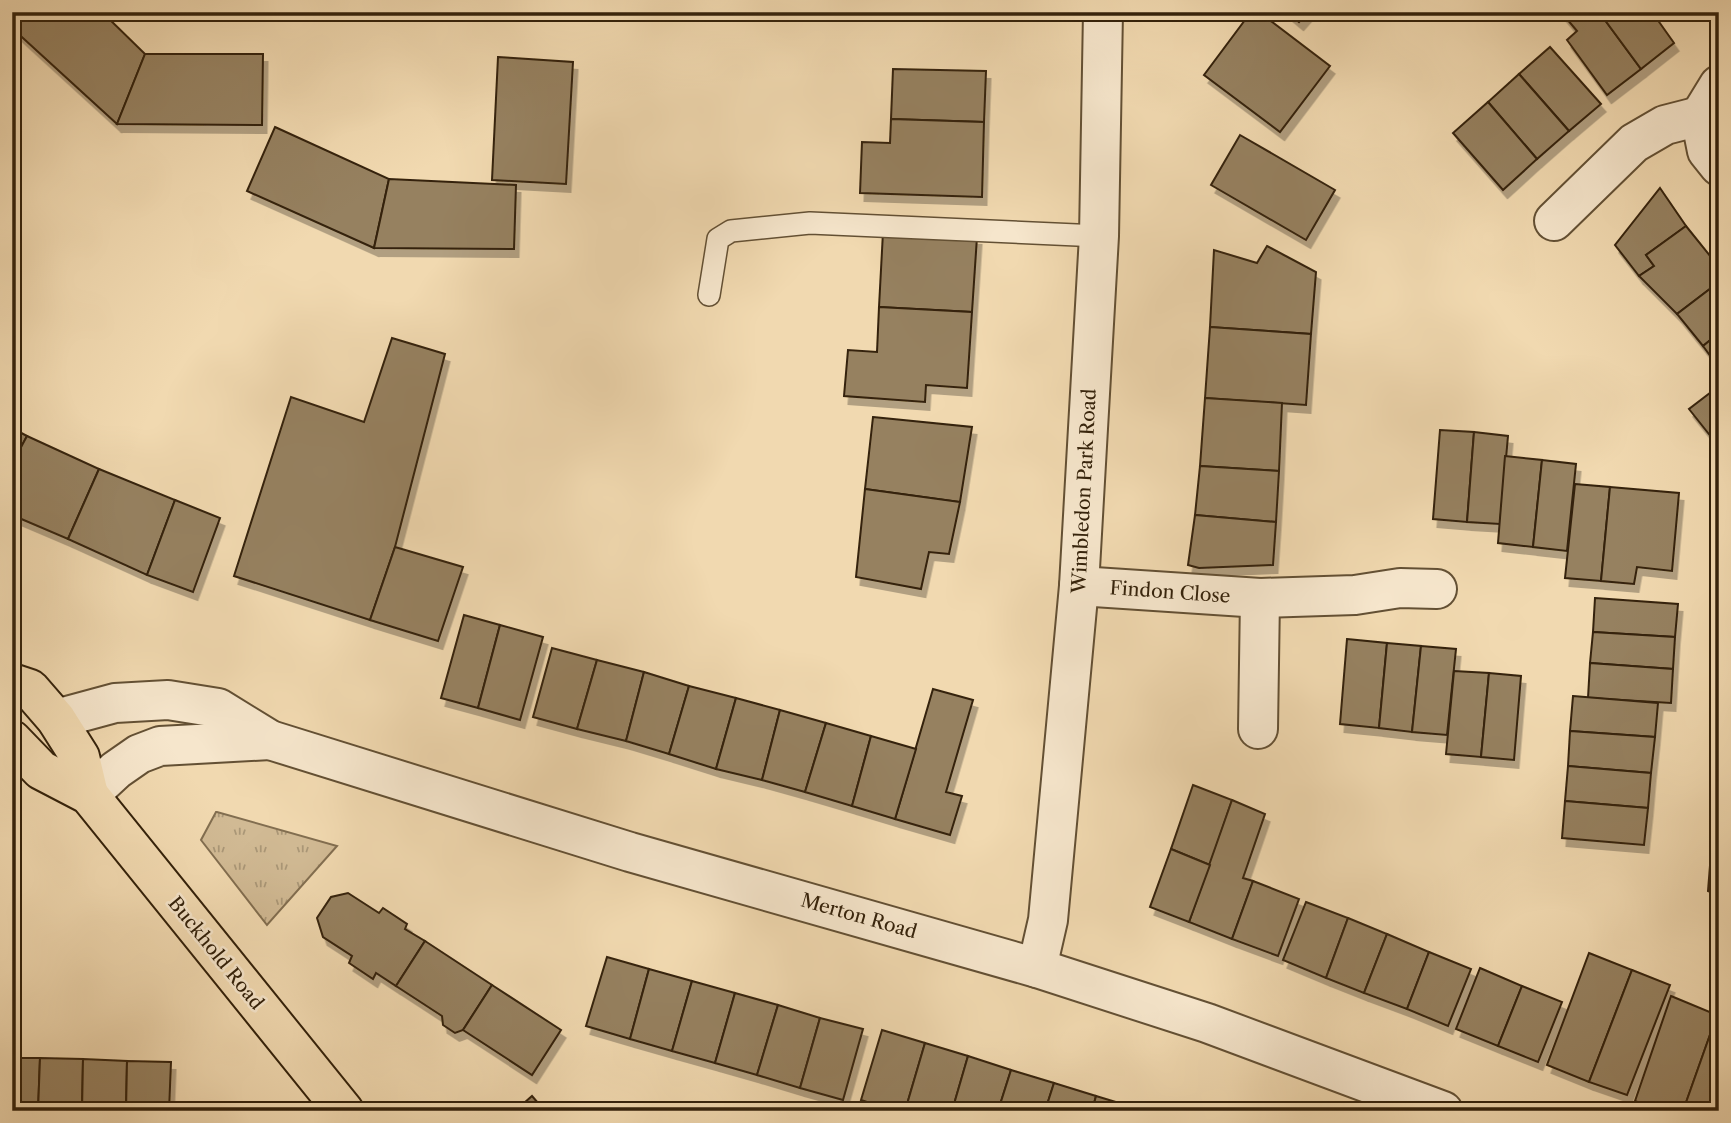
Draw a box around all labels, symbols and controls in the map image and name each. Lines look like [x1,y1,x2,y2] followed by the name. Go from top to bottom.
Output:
[1067,388,1101,595] street label: Wimbledon Park Road
[1109,576,1231,608] street label: Findon Close
[798,888,920,944] street label: Merton Road
[163,892,269,1014] street label: Buckhold Road

